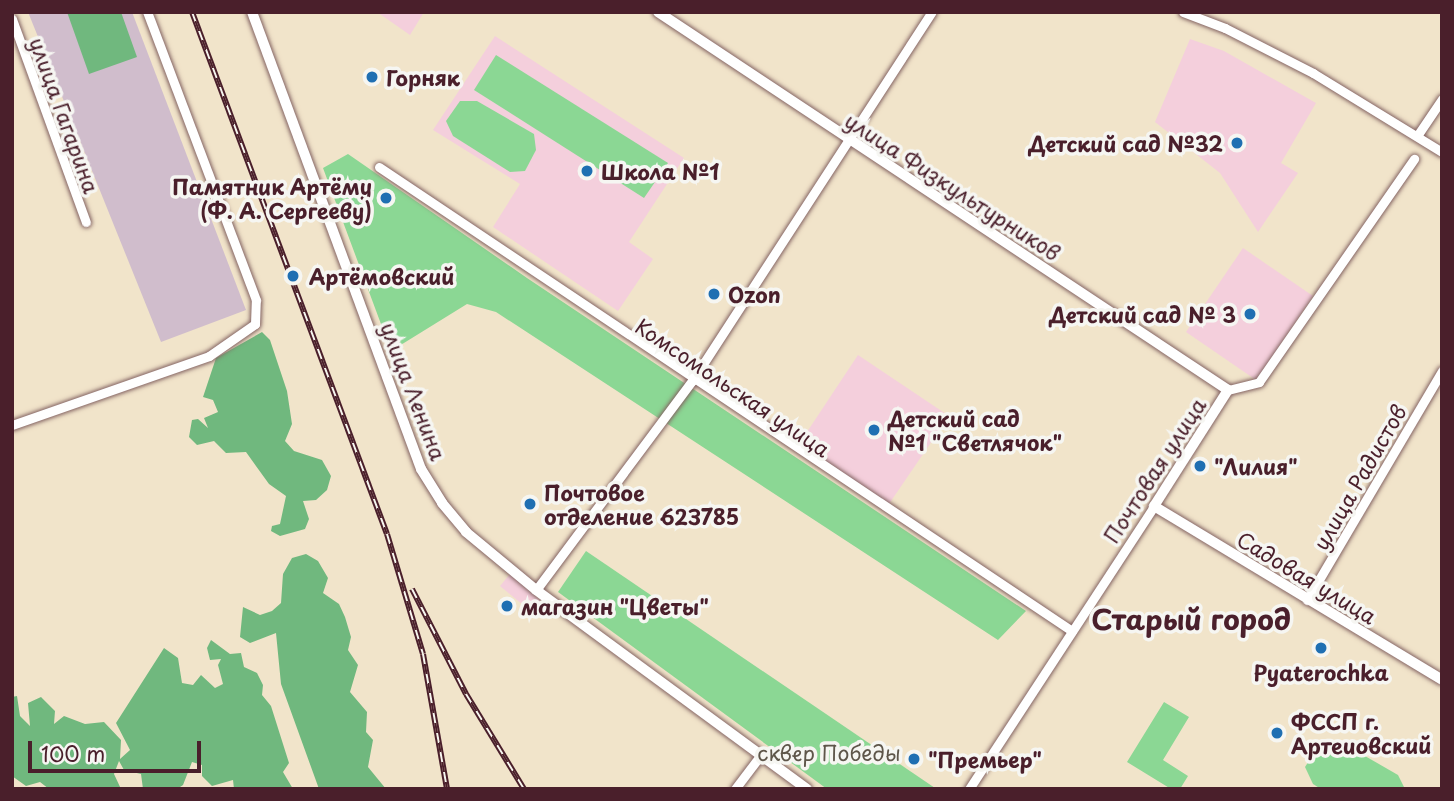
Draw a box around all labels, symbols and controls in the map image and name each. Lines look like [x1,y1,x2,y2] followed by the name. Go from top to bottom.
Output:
[25,34,105,196] street label: улица Гагарина
[386,64,460,90] place label: Горняк
[364,69,380,85] marker: Горняк
[840,107,1066,265] street label: улица Физкультурников
[1028,130,1223,156] place label: Детский сад №32
[1229,135,1245,151] marker: Детский сад №32
[601,158,720,184] place label: Школа №1
[579,163,595,179] marker: Школа №1
[171,173,372,223] place label: Памятник Артёму (Ф. А. Сергееву)
[378,190,394,206] marker: Памятник Артёму (Ф. А. Сергееву)
[309,263,454,289] place label: Артёмовский
[283,266,303,286] marker: Артёмовский
[728,281,781,307] place label: Ozon
[706,286,722,302] marker: Ozon
[1048,301,1236,327] place label: Детский сад № 3
[1242,306,1258,322] marker: Детский сад № 3
[630,312,836,462] street label: Комсомольская улица
[376,318,452,464] street label: улица Ленина
[1098,393,1210,547] street label: Почтовая улица
[1307,400,1411,554] street label: улица Радистов
[888,405,1063,455] place label: Детский сад №1 "Светлячок"
[866,422,882,438] marker: Детский сад №1 "Светлячок"
[1214,453,1298,479] place label: "Лилия"
[1192,458,1208,474] marker: "Лилия"
[544,479,739,529] place label: Почтовое отделение 623785
[522,496,538,512] marker: Почтовое отделение 623785
[1233,525,1381,629] street label: Садовая улица
[521,593,709,619] place label: магазин "Цветы"
[499,598,515,614] marker: магазин "Цветы"
[1091,602,1291,636] district label: Старый город
[1313,640,1329,656] marker: Pyaterochka
[1253,659,1389,685] place label: Pyaterochka
[1291,708,1431,758] place label: ФССП г. Артеиовский
[1269,725,1285,741] marker: ФССП г. Артеиовский
[32,728,205,772] scale bar
[41,737,105,769] text: 100 m
[756,739,902,765] park label: сквер Победы
[928,746,1042,772] place label: "Премьер"
[906,751,922,767] marker: "Премьер"

